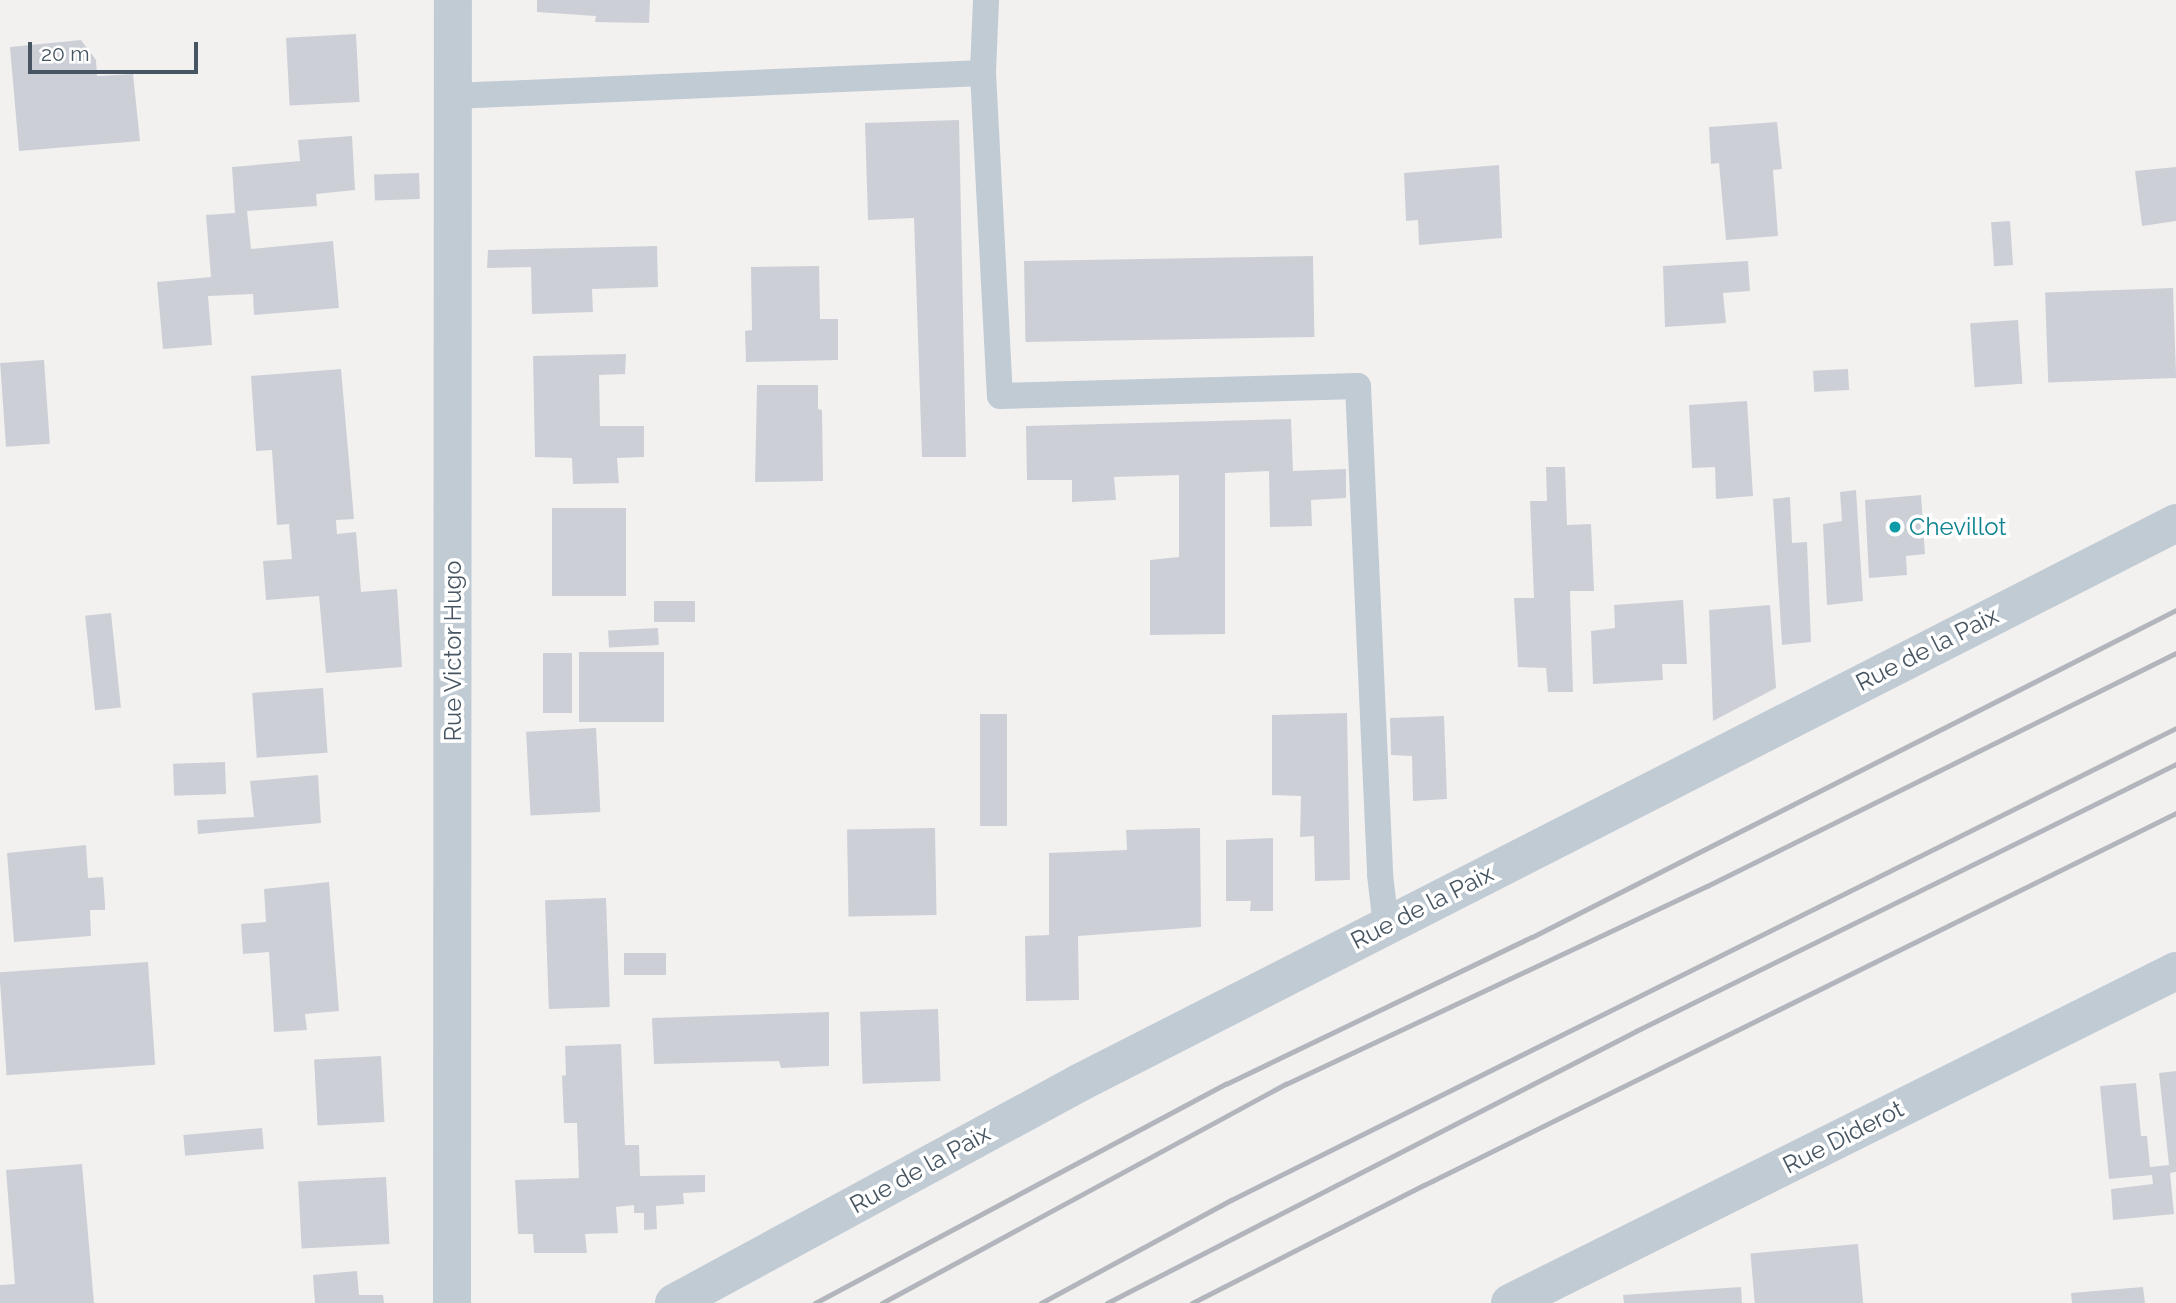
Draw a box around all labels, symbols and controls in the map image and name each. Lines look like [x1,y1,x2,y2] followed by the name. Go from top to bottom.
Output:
[32,28,201,72] scale bar
[41,41,89,66] text: 20 m
[1909,513,2006,541] place label: Chevillot
[1887,519,1903,535] marker: Chevillot
[439,560,467,742] street label: Rue Victor Hugo
[1851,601,2003,697] street label: Rue de la Paix
[1346,859,1498,955] street label: Rue de la Paix
[1778,1094,1908,1180] street label: Rue Diderot
[845,1119,995,1219] street label: Rue de la Paix

